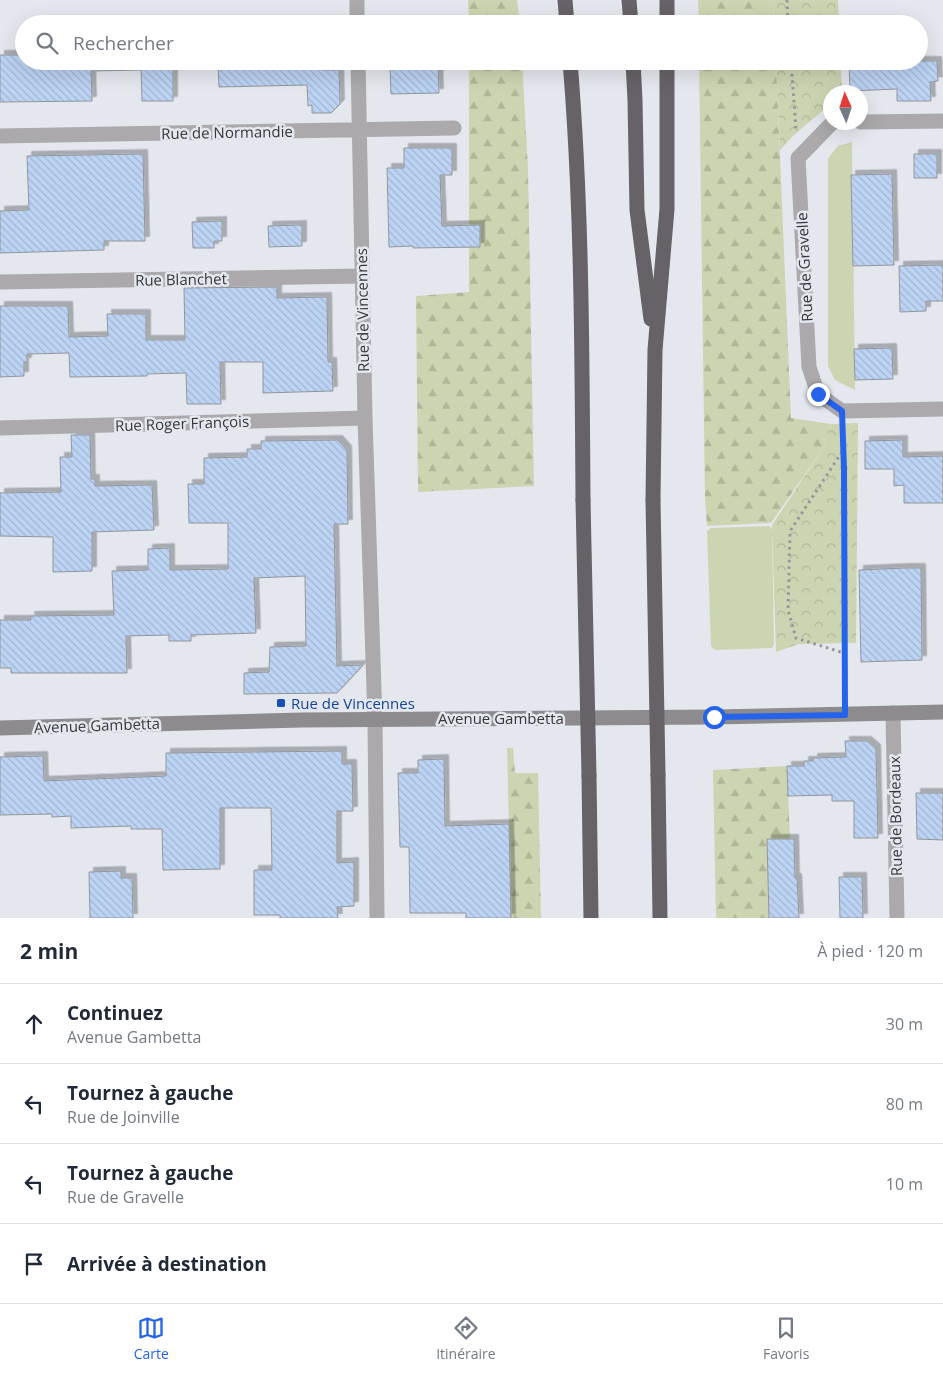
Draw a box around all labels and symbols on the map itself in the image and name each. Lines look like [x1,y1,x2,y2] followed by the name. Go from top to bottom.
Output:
[823,85,868,130] north arrow
[161,121,293,143] street label: Rue de Normandie
[791,212,817,322] street label: Rue de Gravelle
[351,248,373,372] street label: Rue de Vincennes
[135,268,227,290] street label: Rue Blanchet
[807,383,830,406] route end
[115,411,249,435] street label: Rue Roger François
[291,693,415,713] place label: Rue de Vincennes
[275,697,287,709] marker: Rue de Vincennes
[703,706,726,729] route start
[438,708,564,728] street label: Avenue Gambetta
[34,713,160,737] street label: Avenue Gambetta
[884,756,906,876] street label: Rue de Bordeaux

